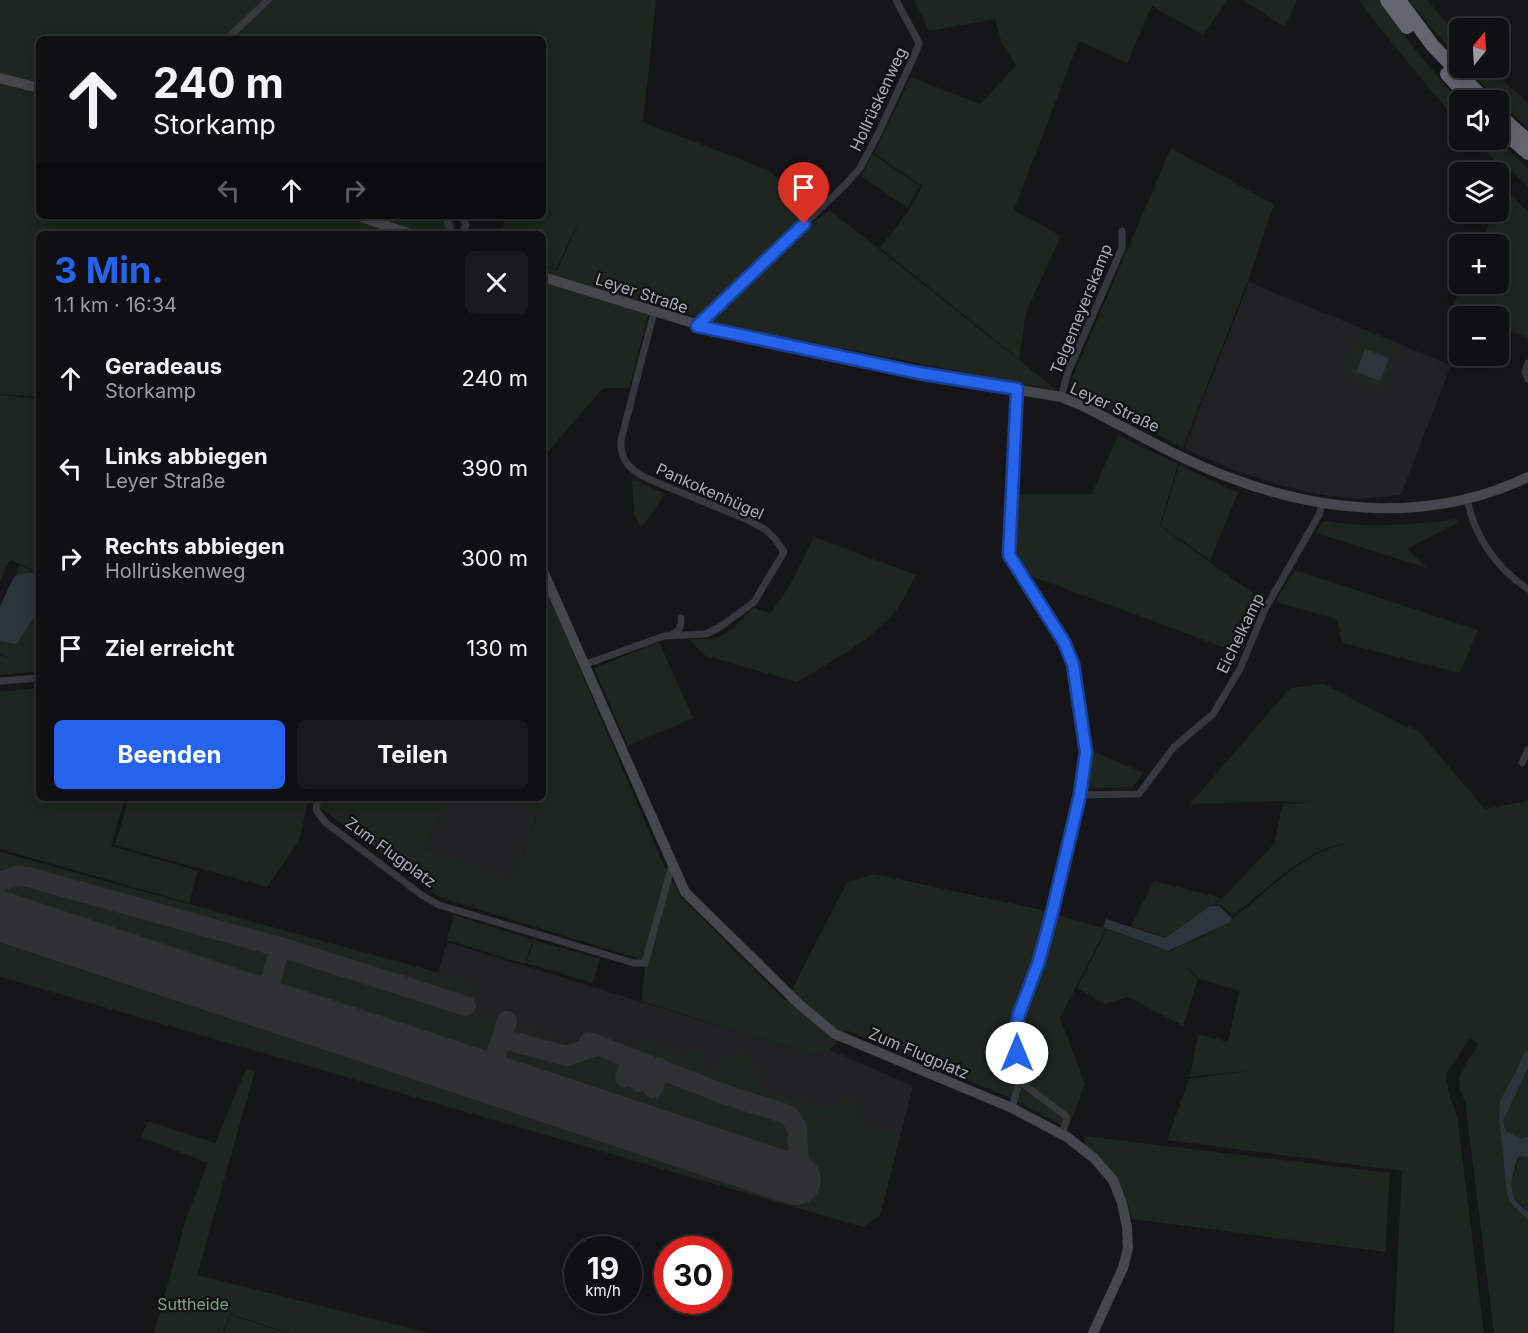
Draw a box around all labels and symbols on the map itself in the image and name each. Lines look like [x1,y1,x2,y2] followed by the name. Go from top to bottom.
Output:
[1449,18,1509,78] north arrow
[845,44,911,154] street label: Hollrüskenweg
[778,162,829,224] pin
[1046,241,1116,377] street label: Telgemeyerskamp
[593,269,691,317] street label: Leyer Straße
[1067,378,1163,436] street label: Leyer Straße
[653,458,767,524] street label: Pankokenhügel
[1212,590,1268,676] street label: Eichelkamp
[342,812,440,892] street label: Zum Flugplatz
[985,1021,1049,1085] position arrow
[866,1023,972,1083] street label: Zum Flugplatz
[654,1236,732,1314] speed limit sign: 30
[157,1294,229,1314] park label: Suttheide

